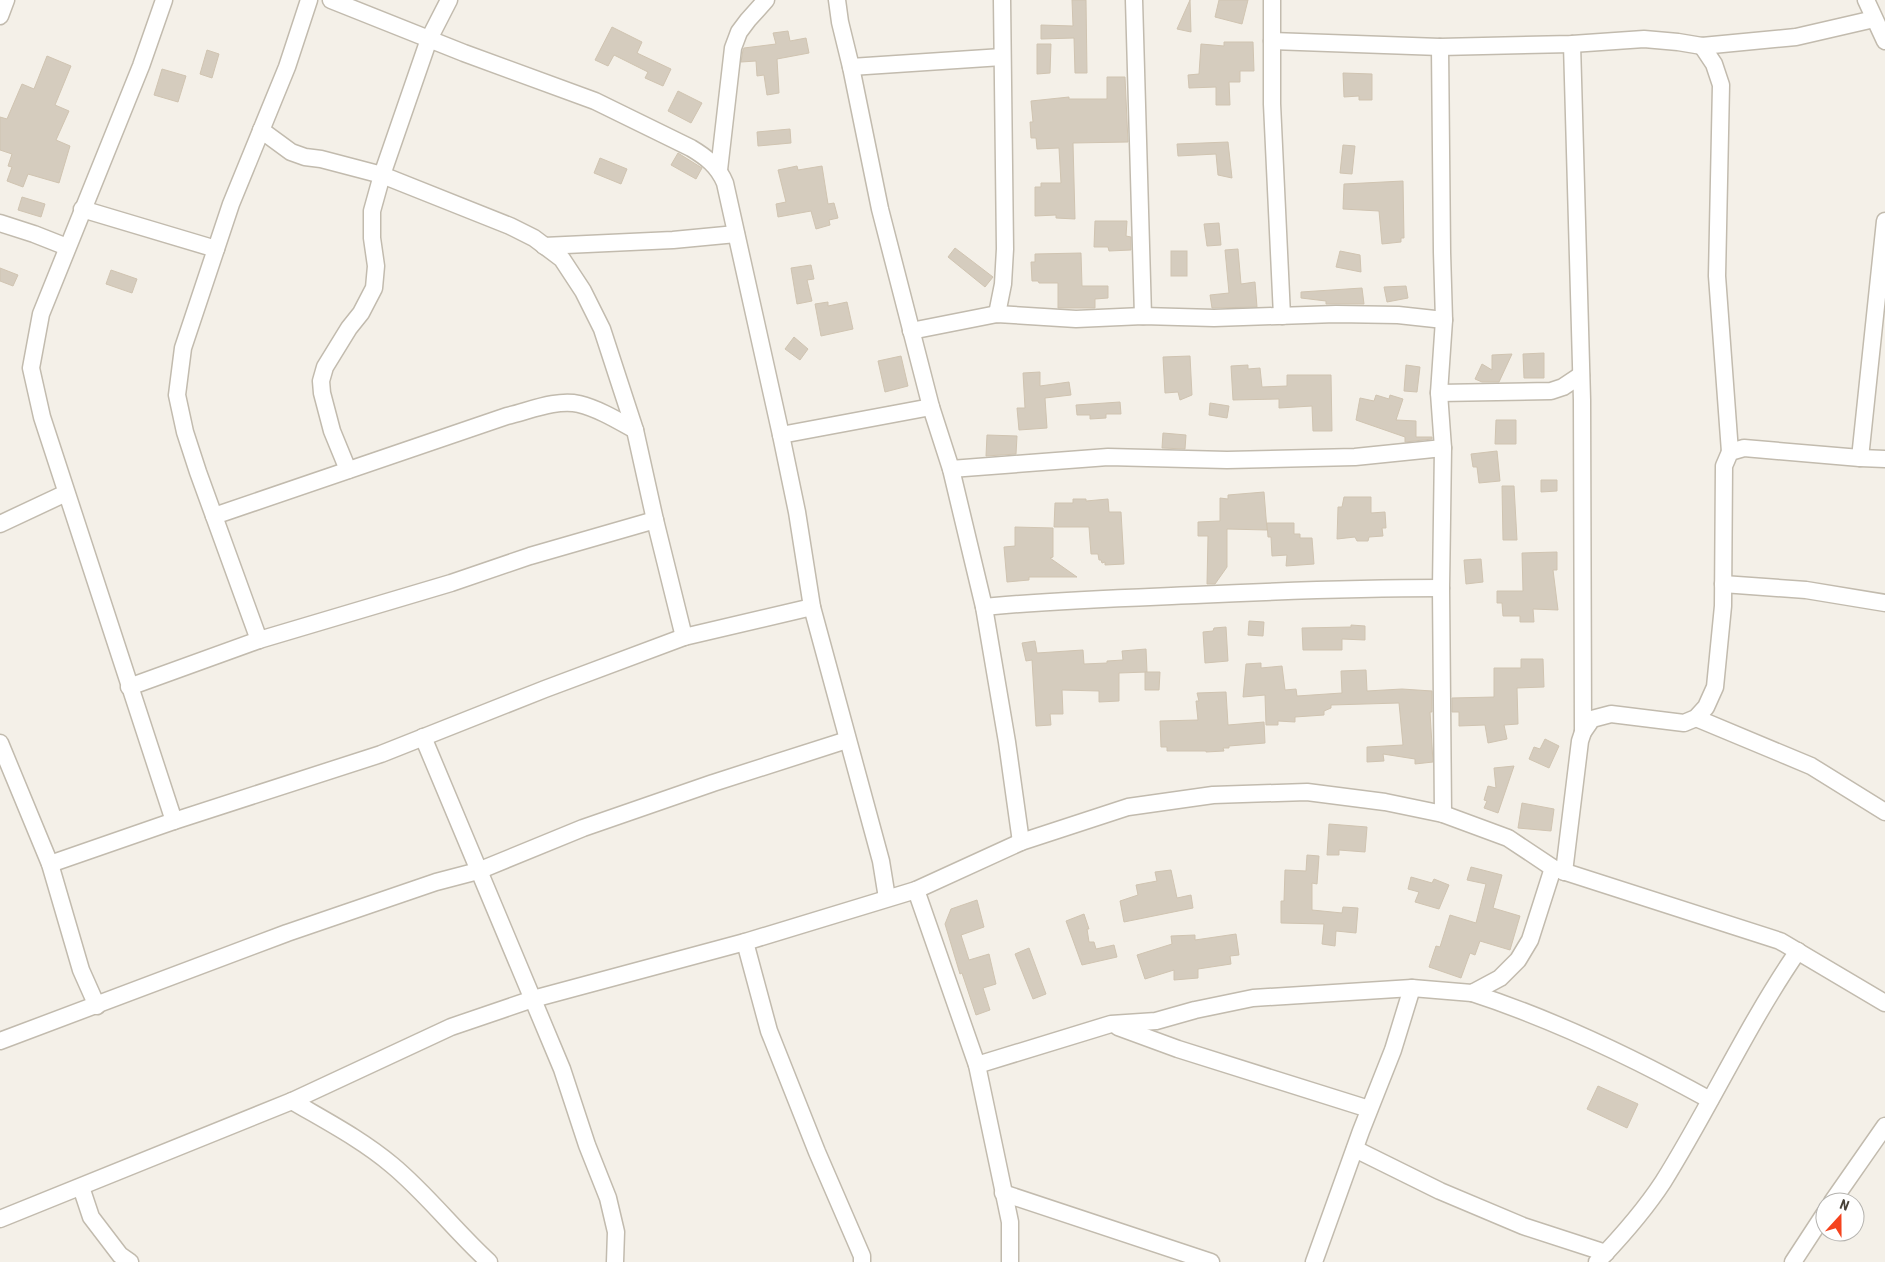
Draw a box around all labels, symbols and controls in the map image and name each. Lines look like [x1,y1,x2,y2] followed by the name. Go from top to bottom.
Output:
[1815,1192,1865,1242] north arrow
[1838,1196,1852,1214] text: N

